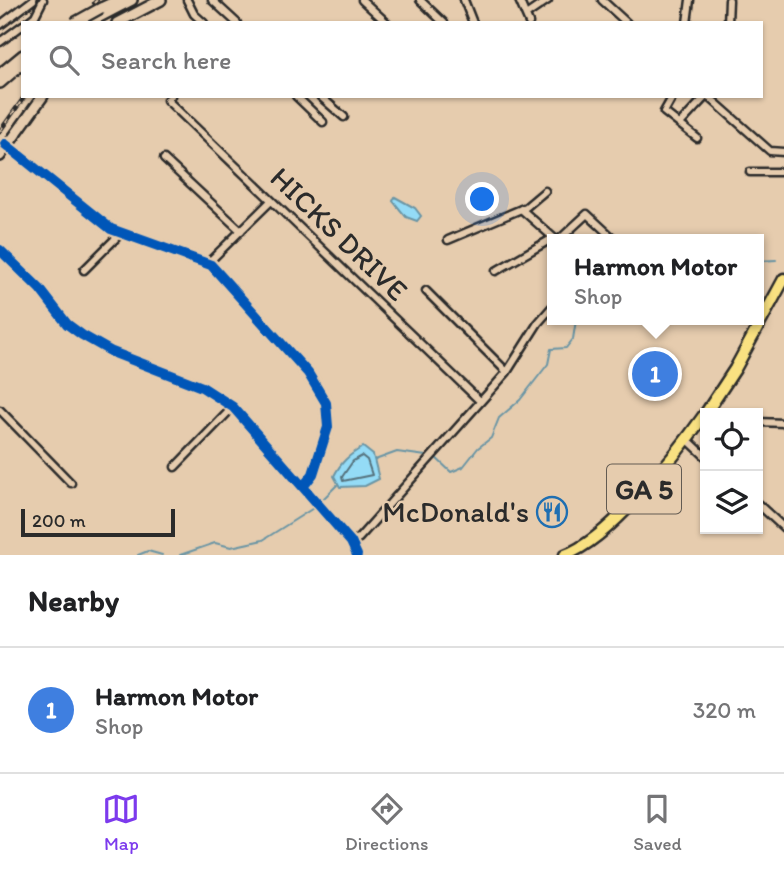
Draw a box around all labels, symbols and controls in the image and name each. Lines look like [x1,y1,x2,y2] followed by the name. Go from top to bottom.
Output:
[21,21,763,98] search box
[45,41,83,79] icon: search
[101,44,231,76] text: Search here
[263,159,416,308] street label: HICKS DRIVE
[465,182,499,216] your location
[547,234,764,325] popup
[574,250,737,282] text: Harmon Motor
[574,282,622,310] text: Shop
[632,348,678,400] pin: 1
[700,408,763,534] map controls
[700,408,763,471] button: locate
[607,464,681,514] road number: GA 5
[700,471,763,534] button: layers
[382,493,529,530] place label: McDonald's
[535,495,569,529] restaurant icon: McDonald's
[21,506,175,538] scale bar
[32,509,86,532] text: 200 m
[28,582,119,619] text: Nearby
[95,680,258,712] text: Harmon Motor
[46,696,56,724] text: 1
[693,696,756,724] text: 320 m
[95,712,143,740] text: Shop
[102,790,140,855] tab: Map
[345,790,429,855] tab: Directions
[633,790,682,855] tab: Saved

